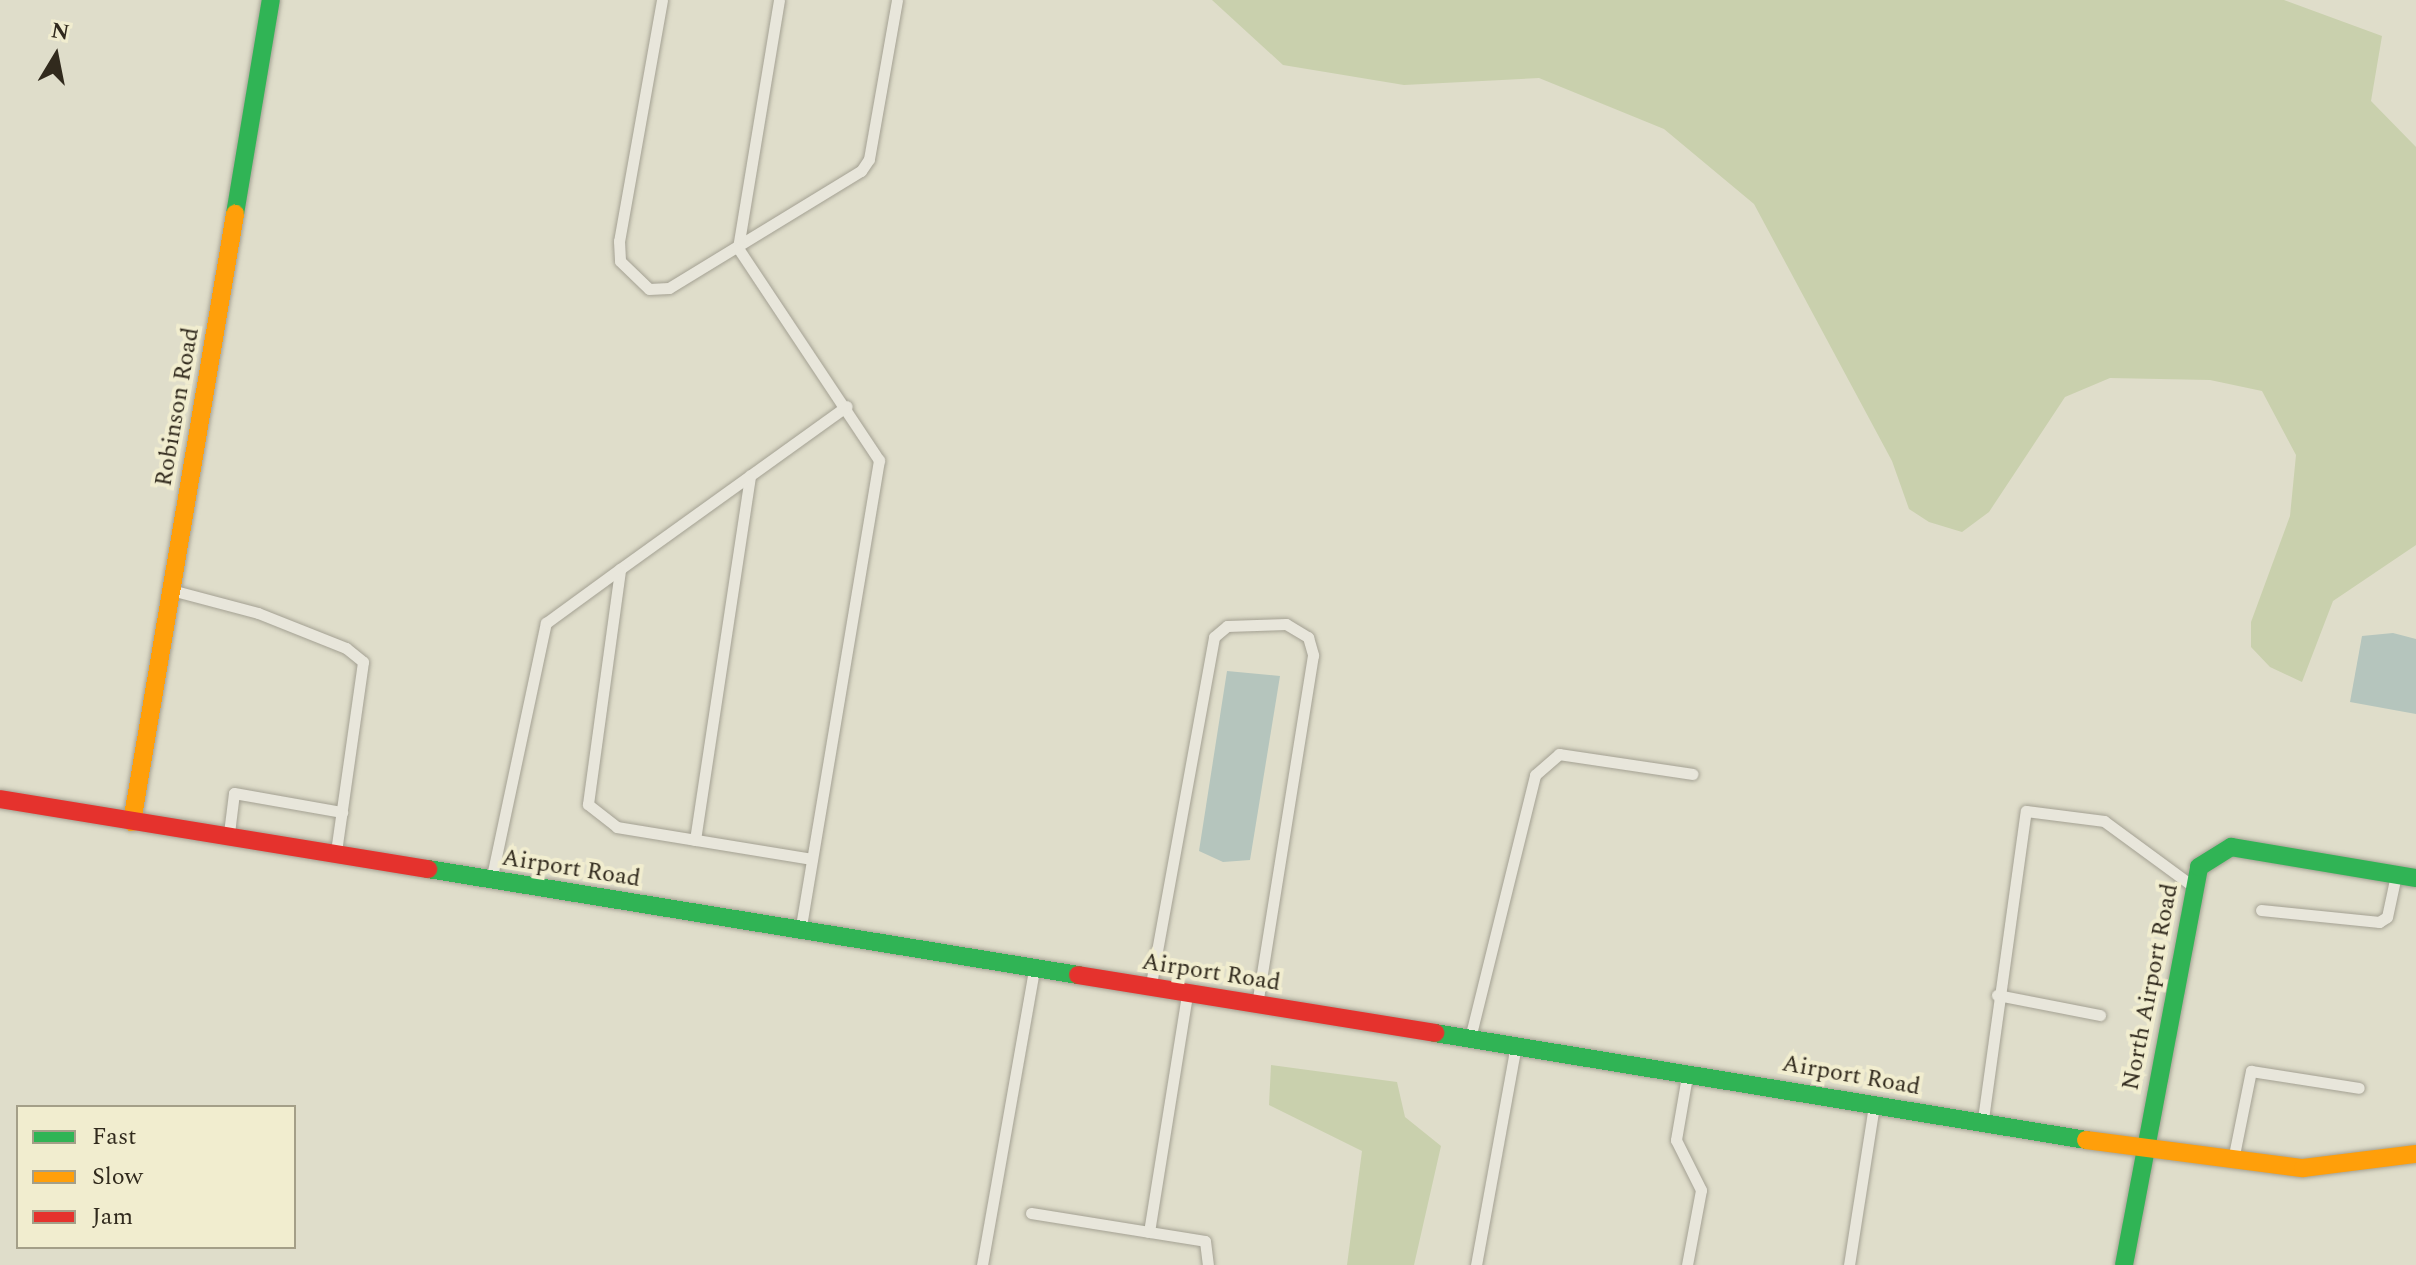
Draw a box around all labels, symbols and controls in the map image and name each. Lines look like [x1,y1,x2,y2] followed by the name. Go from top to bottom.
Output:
[49,14,72,50] text: N
[16,16,96,96] north arrow
[150,325,206,489] street label: Robinson Road
[500,844,642,894] street label: Airport Road
[2117,881,2185,1093] street label: North Airport Road
[1140,948,1282,998] street label: Airport Road
[1780,1050,1922,1102] street label: Airport Road
[16,1105,296,1249] legend
[92,1119,137,1155] text: Fast
[92,1159,143,1195] text: Slow
[92,1199,133,1235] text: Jam

